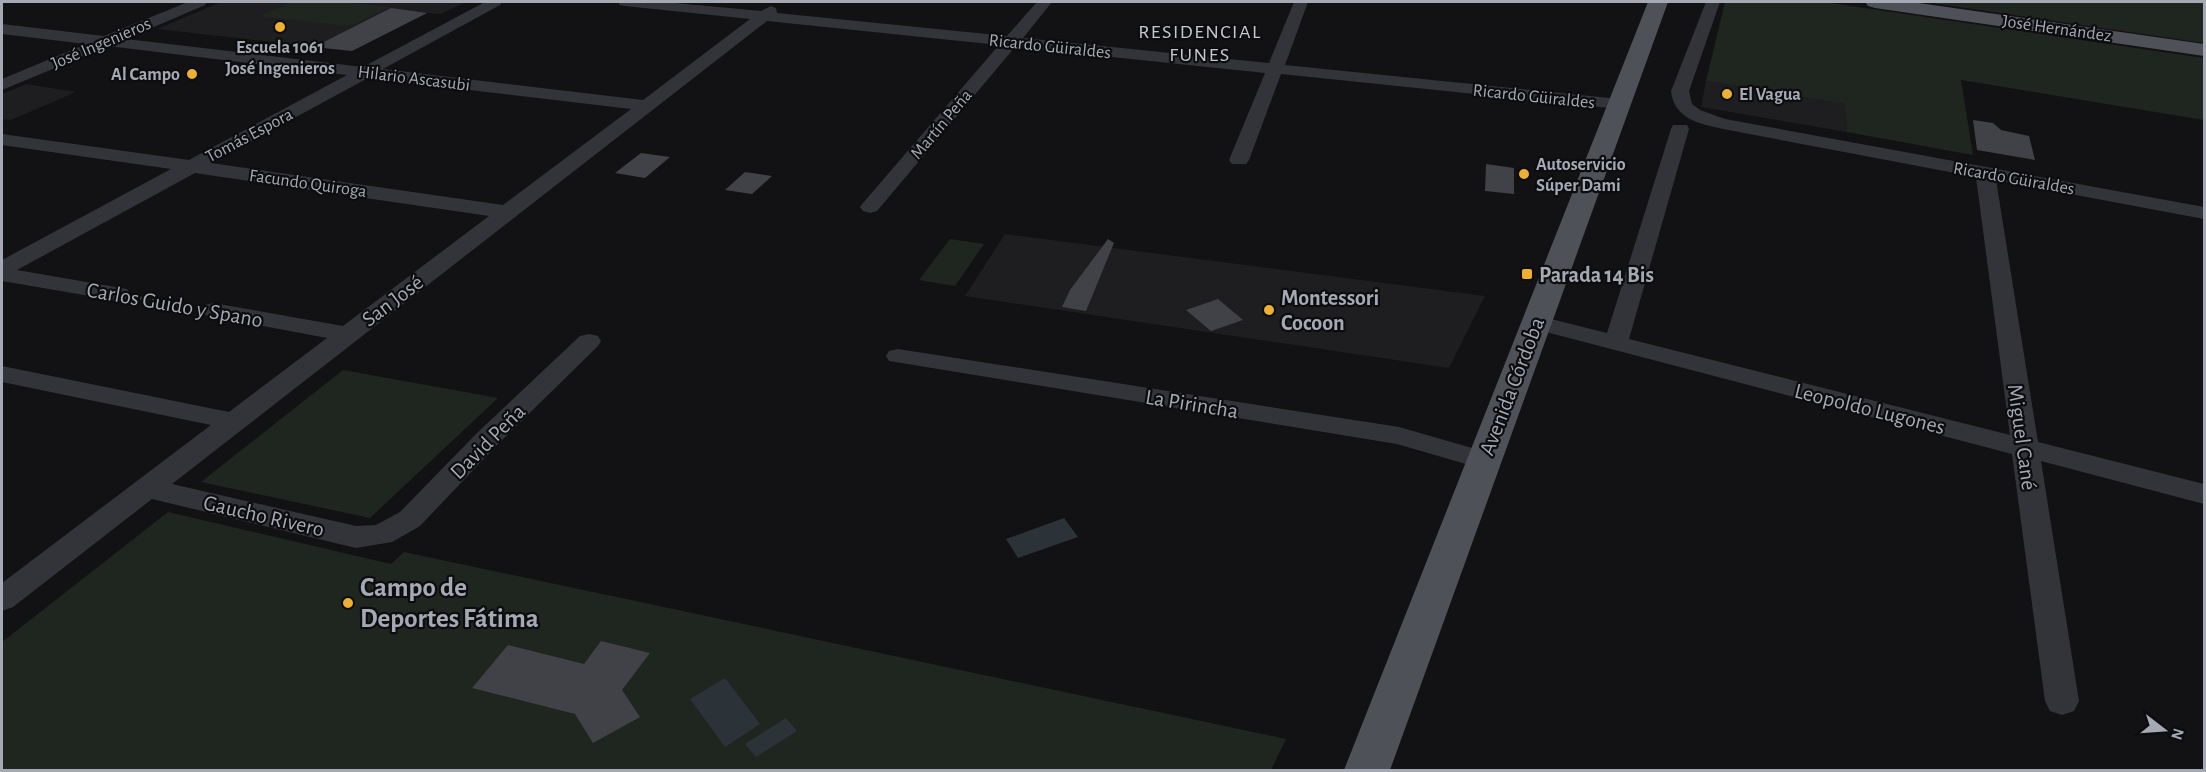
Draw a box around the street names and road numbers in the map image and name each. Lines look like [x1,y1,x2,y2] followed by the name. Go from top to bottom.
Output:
[2001,12,2112,46] street label: José Hernández
[49,15,154,73] street label: José Ingenieros
[988,32,1112,62] street label: Ricardo Güiraldes
[357,63,471,95] street label: Hilario Ascasubi
[1472,82,1596,112] street label: Ricardo Güiraldes
[908,86,976,163] street label: Martín Peña
[203,105,296,166] street label: Tomás Espora
[1952,159,2076,199] street label: Ricardo Güiraldes
[248,167,368,201] street label: Facundo Quiroga
[358,271,427,331] street label: San José
[85,279,265,331] street label: Carlos Guido y Spano
[1476,314,1548,458] street label: Avenida Córdoba
[1792,380,1947,438] street label: Leopoldo Lugones
[2004,383,2040,491] street label: Miguel Cané
[1144,386,1240,422] street label: La Pirincha
[446,400,529,483] street label: David Peña
[201,491,326,541] street label: Gaucho Rivero

